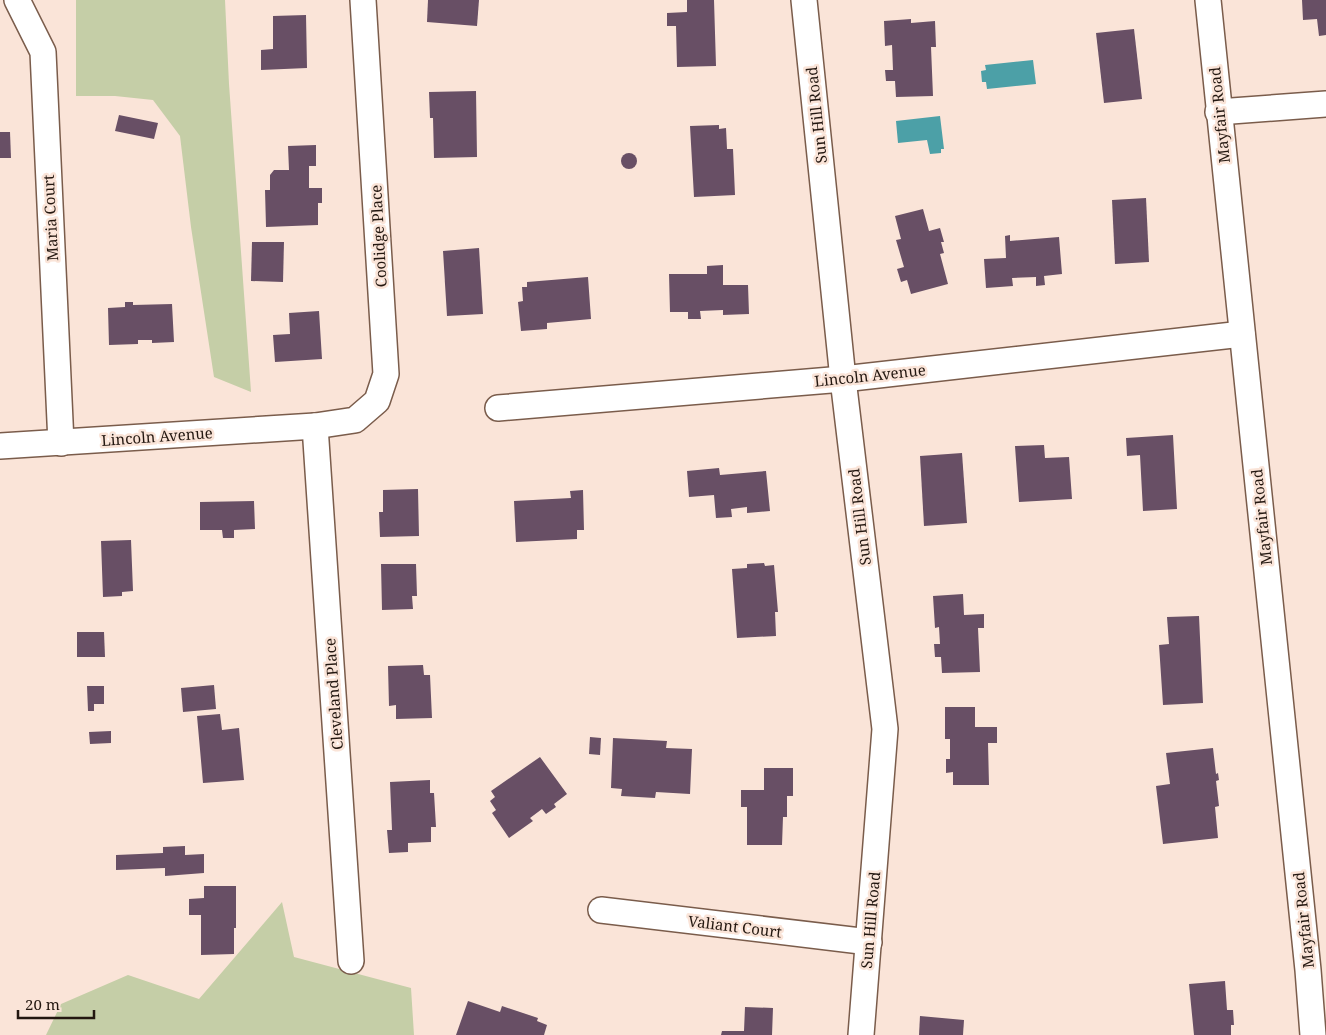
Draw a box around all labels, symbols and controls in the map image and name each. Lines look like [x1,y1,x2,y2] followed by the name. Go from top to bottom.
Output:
[801,66,831,164] street label: Sun Hill Road
[1204,66,1234,164] street label: Mayfair Road
[38,174,62,262] street label: Maria Court
[365,184,391,288] street label: Coolidge Place
[813,359,927,391] street label: Lincoln Avenue
[101,422,213,450] street label: Lincoln Avenue
[843,467,875,567] street label: Sun Hill Road
[1246,468,1276,566] street label: Mayfair Road
[319,637,347,751] street label: Cleveland Place
[856,871,884,969] street label: Sun Hill Road
[1288,871,1318,969] street label: Mayfair Road
[687,910,783,942] street label: Valiant Court
[18,988,94,1020] scale bar
[25,994,60,1014] text: 20 m

